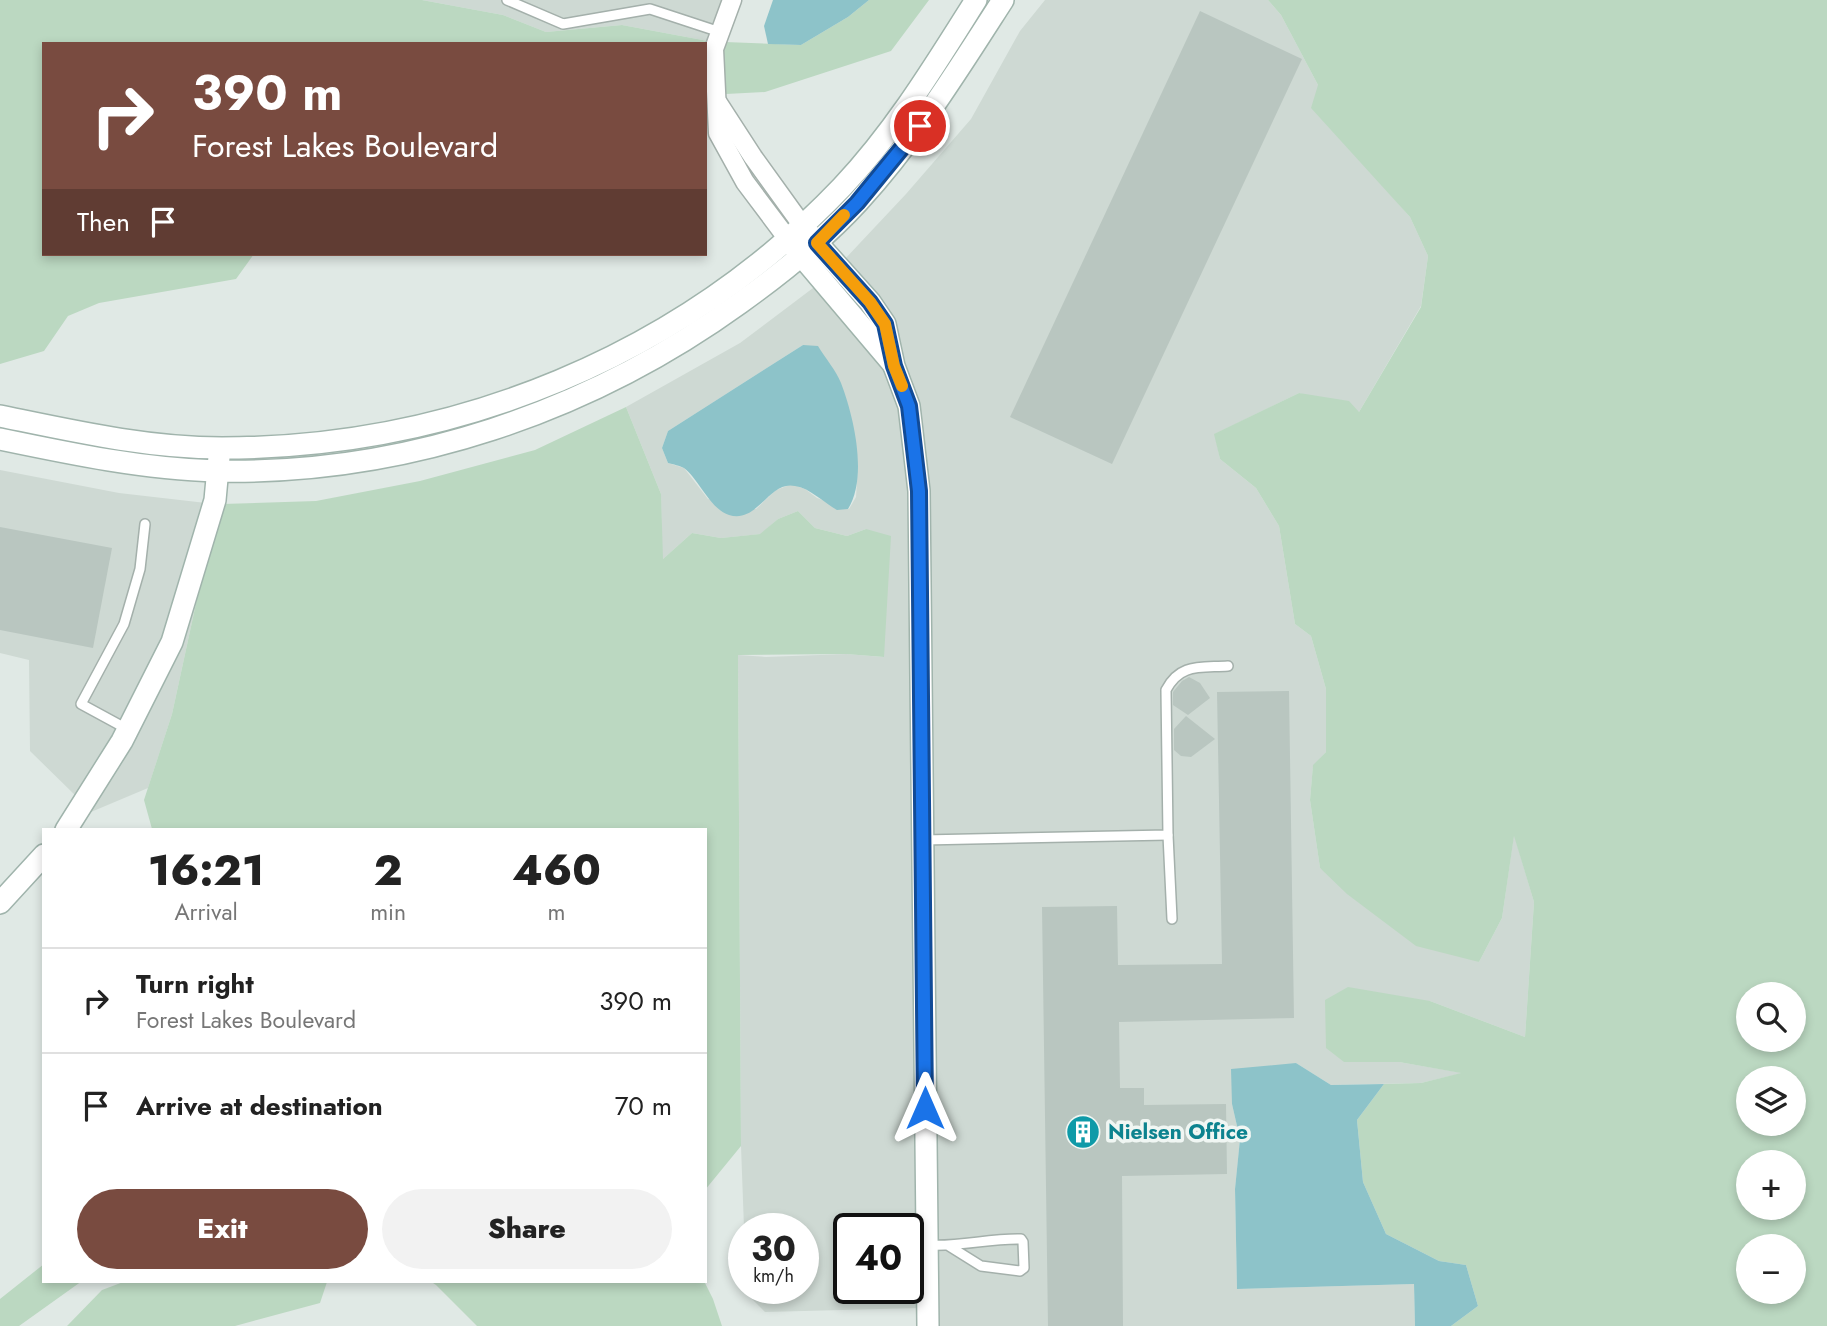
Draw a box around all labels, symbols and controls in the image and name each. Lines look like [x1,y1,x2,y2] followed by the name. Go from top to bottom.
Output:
[192,58,343,128] text: 390 m
[77,70,168,161] icon: right
[890,96,950,156] pin
[901,107,939,145] icon: arrive
[192,123,498,169] text: Forest Lakes Boulevard
[77,203,130,241] text: Then
[144,203,182,241] icon: arrive
[148,840,264,901] text: 16:21
[374,840,403,901] text: 2
[512,840,601,901] text: 460
[174,895,238,929] text: Arrival
[370,895,406,929] text: min
[548,895,566,929] text: m
[136,965,254,1003] text: Turn right
[77,982,115,1020] icon: right
[599,982,672,1020] text: 390 m
[1736,982,1806,1304] map controls
[1736,982,1806,1052] button: search
[136,1003,356,1037] text: Forest Lakes Boulevard
[1736,1066,1806,1136] button: layers
[888,1071,962,1145] position arrow
[77,1087,115,1125] icon: arrive
[136,1087,383,1125] text: Arrive at destination
[615,1087,672,1125] text: 70 m
[1064,1113,1102,1151] building icon: Nielsen Office
[1108,1117,1248,1147] place label: Nielsen Office
[1736,1150,1806,1220] button: +
[77,1189,368,1269] button: Exit
[382,1189,672,1269] button: Share
[833,1213,924,1304] speed limit sign: 40
[751,1224,796,1274] text: 30
[1736,1234,1806,1304] button: −
[753,1263,794,1289] text: km/h

